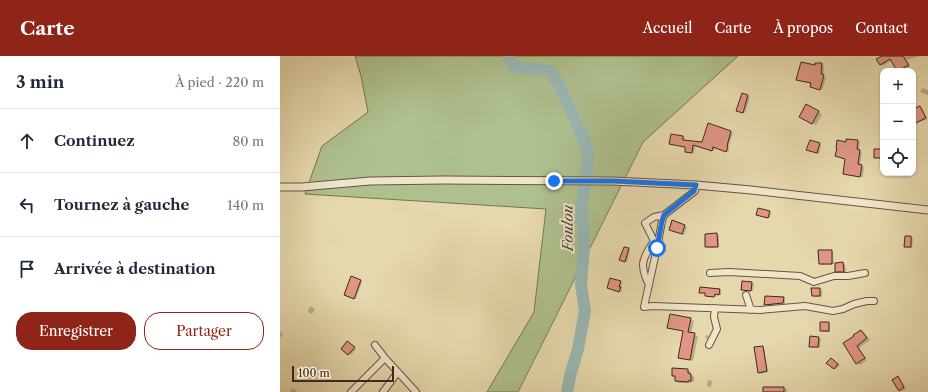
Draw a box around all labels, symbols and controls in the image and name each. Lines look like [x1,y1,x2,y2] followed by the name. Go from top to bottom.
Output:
[20,17,75,40] text: Carte
[643,19,693,37] text: Accueil
[715,19,751,37] text: Carte
[773,19,833,37] text: À propos
[855,19,908,37] text: Contact
[880,68,916,176] map controls
[880,68,916,104] button: +
[16,72,65,92] text: 3 min
[175,74,264,90] text: À pied · 220 m
[880,104,916,140] button: −
[16,130,38,152] icon: ahead
[54,131,135,150] text: Continuez
[232,133,264,149] text: 80 m
[880,140,916,176] button: locate
[545,172,563,190] route end
[16,194,38,216] icon: left
[54,195,190,214] text: Tournez à gauche
[227,197,264,213] text: 140 m
[558,204,577,252] water label: Foulou
[648,239,666,257] route start
[16,258,38,280] icon: arrive
[54,259,216,278] text: Arrivée à destination
[16,312,136,350] button: Enregistrer
[144,312,264,350] button: Partager
[292,364,394,383] scale bar
[298,366,330,380] text: 100 m

